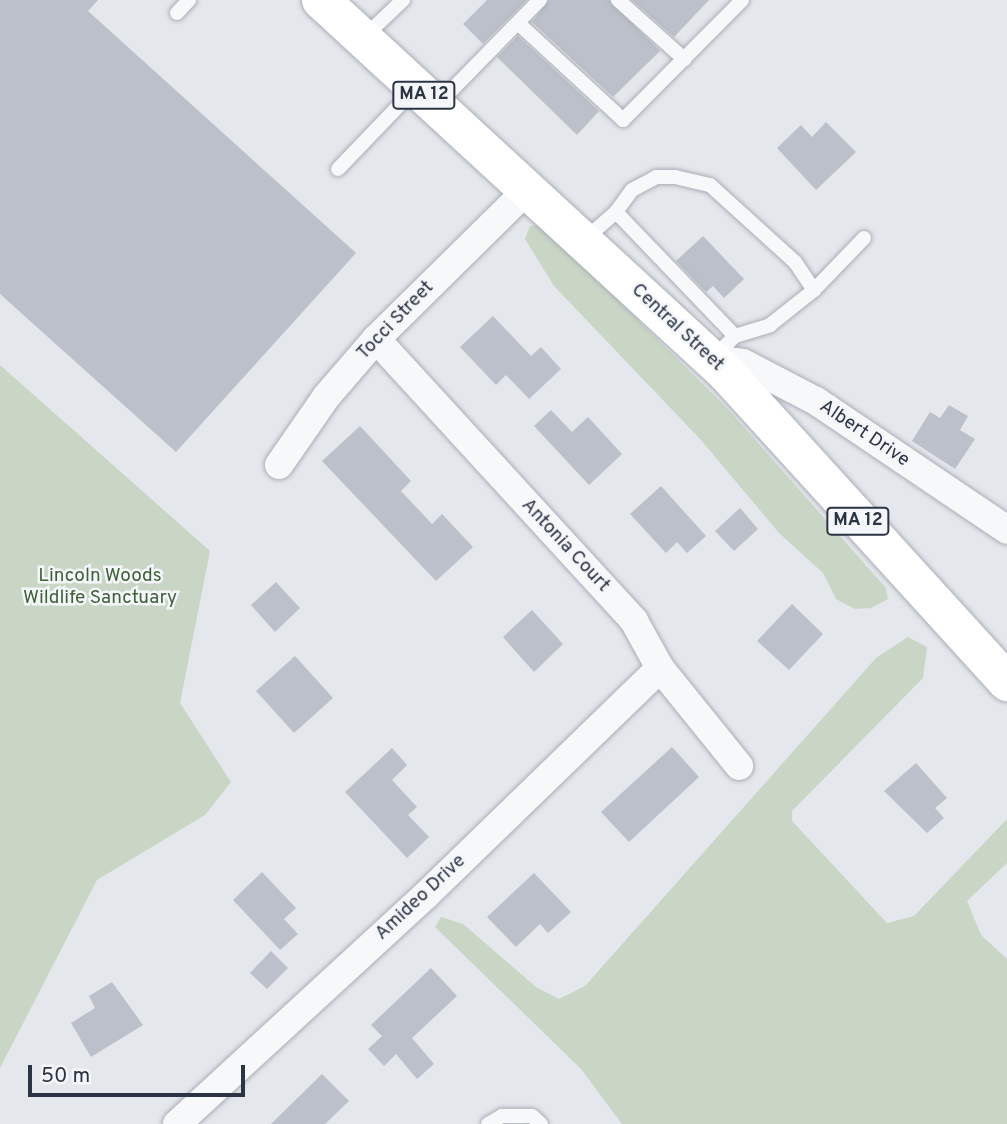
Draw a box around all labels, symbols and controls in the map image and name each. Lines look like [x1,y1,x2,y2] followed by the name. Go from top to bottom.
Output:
[391,80,457,110] road number: MA 12
[353,277,439,365] street label: Tocci Street
[626,279,728,377] street label: Central Street
[815,396,913,472] street label: Albert Drive
[516,495,614,597] street label: Antonia Court
[825,506,891,536] road number: MA 12
[23,566,177,610] park label: Lincoln Woods Wildlife Sanctuary
[371,850,471,946] street label: Amideo Drive
[32,1050,248,1094] scale bar
[41,1063,90,1090] text: 50 m

